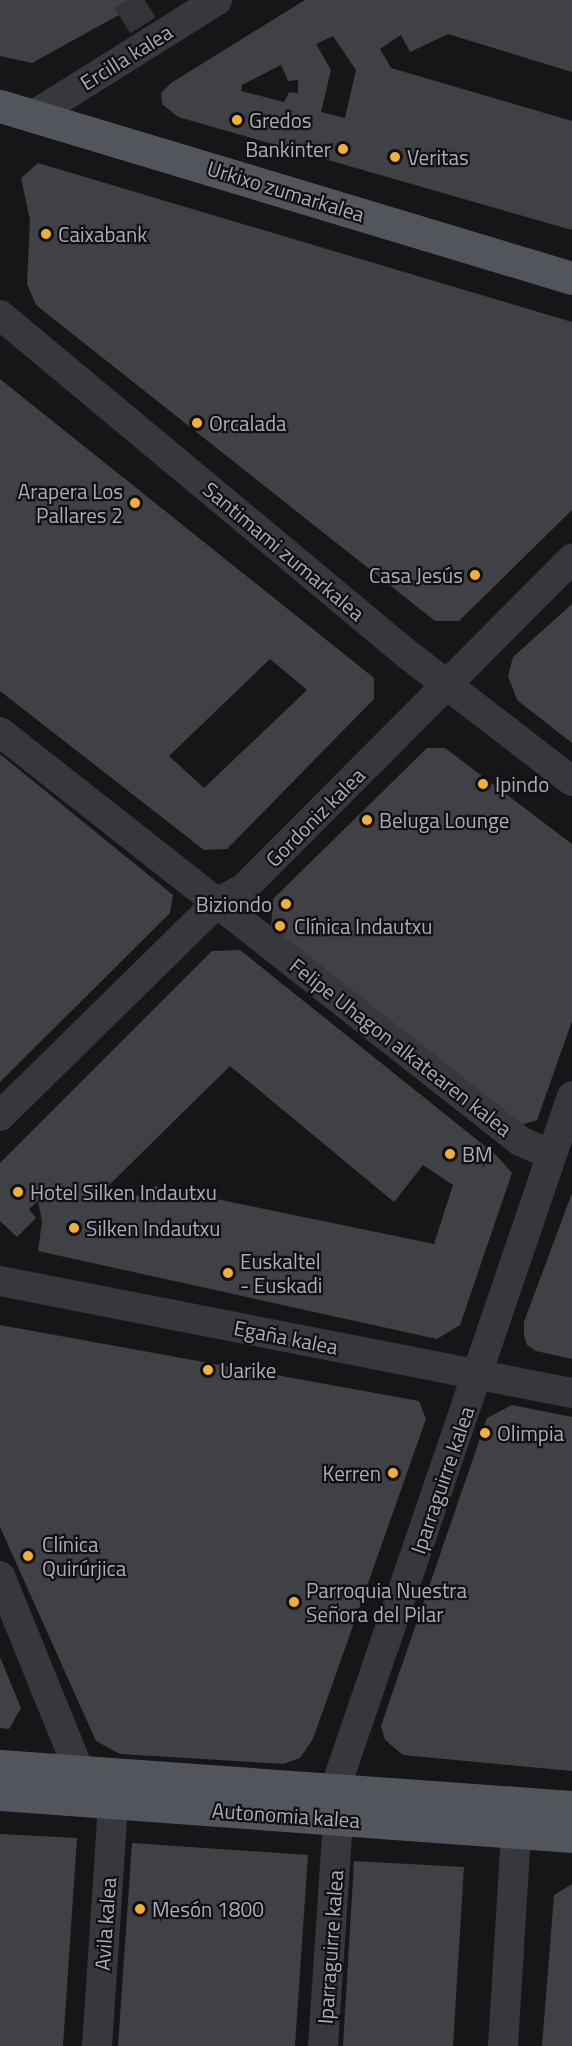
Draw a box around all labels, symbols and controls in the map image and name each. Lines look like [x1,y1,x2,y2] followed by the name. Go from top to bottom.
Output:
[75,19,177,95] street label: Ercilla kalea
[249,107,312,133] place label: Gredos
[230,113,244,127] marker: Gredos
[245,136,331,162] place label: Bankinter
[336,142,350,156] marker: Bankinter
[407,144,469,170] place label: Veritas
[388,150,402,164] marker: Veritas
[204,155,368,227] street label: Urkixo zumarkalea
[58,221,147,247] place label: Caixabank
[39,227,53,241] marker: Caixabank
[209,410,287,436] place label: Orcalada
[190,416,204,430] marker: Orcalada
[198,476,370,626] street label: Santimami zumarkalea
[18,478,123,528] place label: Arapera Los Pallares 2
[128,496,142,510] marker: Arapera Los Pallares 2
[369,562,463,588] place label: Casa Jesús
[468,568,482,582] marker: Casa Jesús
[260,762,370,872] street label: Gordoniz kalea
[495,771,549,797] place label: Ipindo
[476,777,490,791] marker: Ipindo
[379,807,509,833] place label: Beluga Lounge
[360,813,374,827] marker: Beluga Lounge
[196,891,272,917] place label: Biziondo
[277,895,295,913] marker: Biziondo
[294,913,432,939] place label: Clínica Indautxu
[271,917,289,935] marker: Clínica Indautxu
[285,953,517,1141] street label: Felipe Uhagon alkatearen kalea
[462,1141,493,1167] place label: BM
[443,1147,457,1161] marker: BM
[30,1179,217,1205] place label: Hotel Silken Indautxu
[11,1185,25,1199] marker: Hotel Silken Indautxu
[86,1215,220,1241] place label: Silken Indautxu
[67,1221,81,1235] marker: Silken Indautxu
[240,1248,322,1298] place label: Euskaltel - Euskadi
[221,1266,235,1280] marker: Euskaltel - Euskadi
[232,1315,340,1359] street label: Egaña kalea
[220,1357,276,1383] place label: Uarike
[201,1363,215,1377] marker: Uarike
[405,1403,479,1557] street label: Iparraguirre kalea
[497,1420,564,1446] place label: Olimpia
[478,1426,492,1440] marker: Olimpia
[323,1460,381,1486] place label: Kerren
[386,1466,400,1480] marker: Kerren
[42,1531,126,1581] place label: Clínica Quirúrjica
[19,1547,37,1565] marker: Clínica Quirúrjica
[306,1577,467,1627] place label: Parroquia Nuestra Señora del Pilar
[287,1595,301,1609] marker: Parroquia Nuestra Señora del Pilar
[211,1797,361,1833] street label: Autonomia kalea
[312,1869,348,2025] street label: Iparraguirre kalea
[89,1877,121,1971] street label: Avila kalea
[152,1896,264,1922] place label: Mesón 1800
[133,1902,147,1916] marker: Mesón 1800

